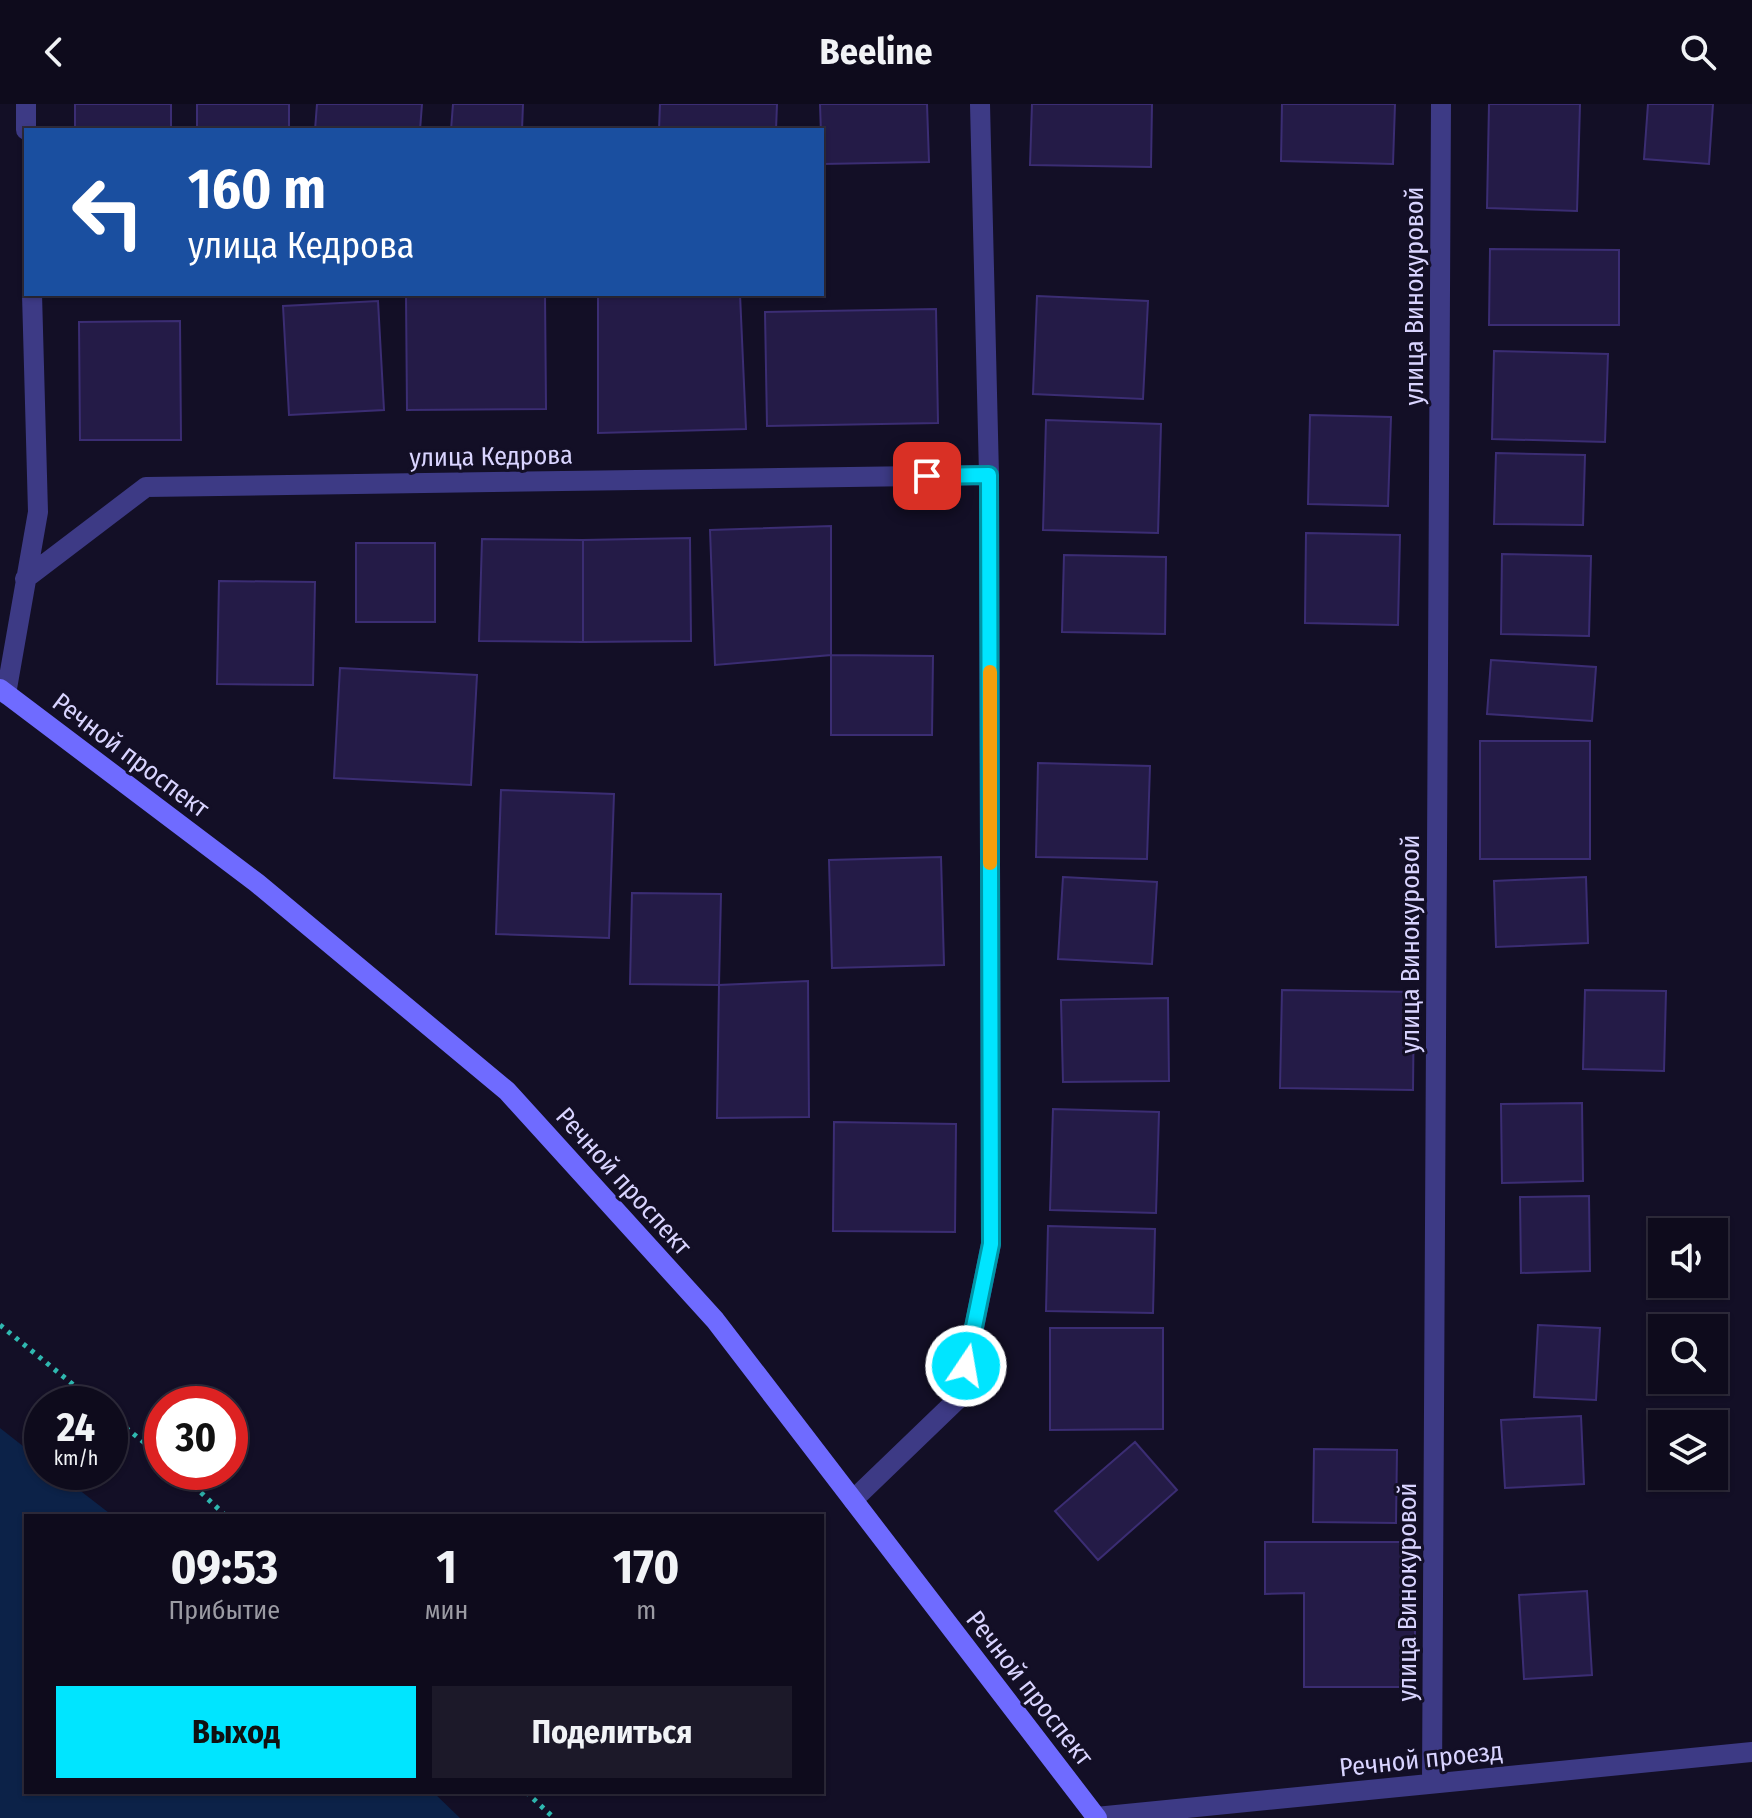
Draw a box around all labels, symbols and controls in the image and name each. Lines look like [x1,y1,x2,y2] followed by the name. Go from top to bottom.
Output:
[32,30,76,74] icon: back
[820,30,932,74] text: Beeline
[1676,30,1720,74] icon: search
[188,156,326,223] text: 160 m
[56,160,160,264] icon: left
[1399,187,1430,405] street label: улица Винокуровой
[188,224,414,268] text: улица Кедрова
[409,440,573,473] street label: улица Кедрова
[893,442,961,510] pin
[905,454,949,498] icon: arrive
[46,686,215,825] street label: Речной проспект
[1395,835,1426,1053] street label: улица Винокуровой
[549,1101,698,1262] street label: Речной проспект
[1648,1218,1728,1490] map controls
[1648,1218,1728,1298] button: sound
[1648,1314,1728,1394] button: search
[924,1324,1008,1408] position arrow
[144,1386,248,1490] speed limit sign: 30
[57,1404,95,1452] text: 24
[1648,1410,1728,1490] button: layers
[54,1446,98,1470] text: km/h
[1392,1483,1423,1701] street label: улица Винокуровой
[170,1538,278,1596] text: 09:53
[436,1538,457,1596] text: 1
[613,1538,679,1596] text: 170
[169,1595,280,1626] text: Прибытие
[425,1595,468,1626] text: мин
[636,1595,656,1626] text: m
[960,1605,1100,1772] street label: Речной проспект
[56,1686,416,1778] button: Выход
[432,1686,792,1778] button: Поделиться
[1338,1736,1504,1783] street label: Речной проезд

